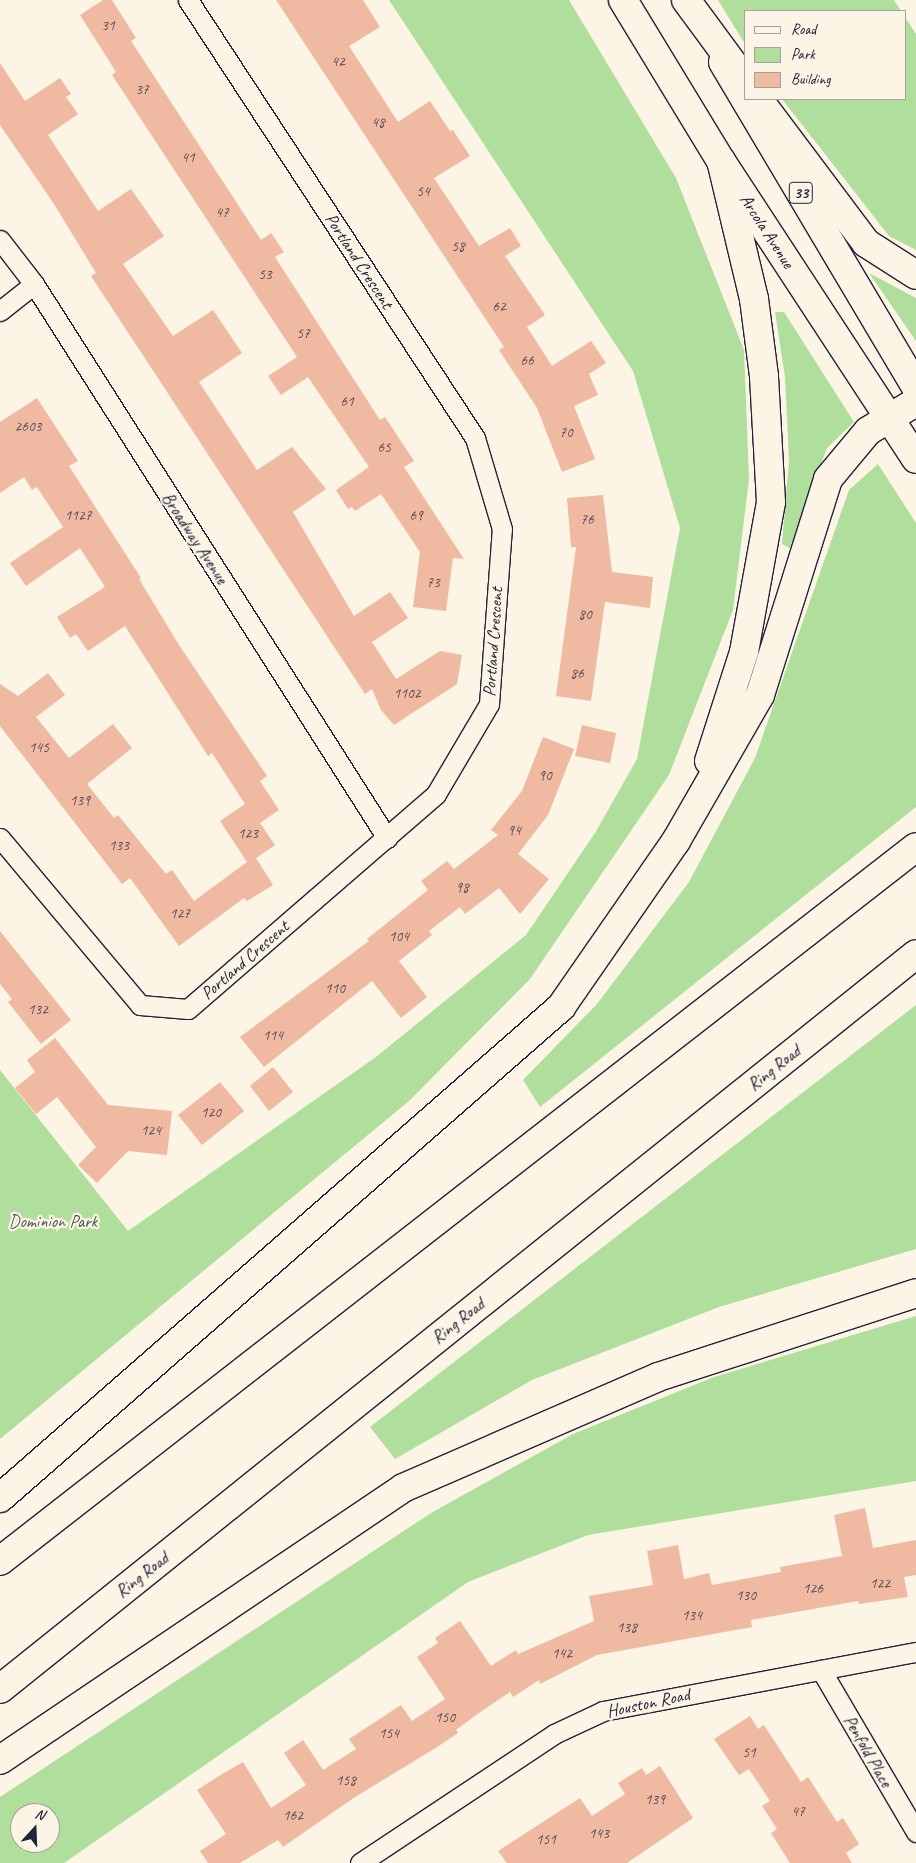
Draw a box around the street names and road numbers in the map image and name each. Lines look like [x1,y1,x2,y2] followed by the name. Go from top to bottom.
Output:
[788,180,814,207] road number: 33
[735,190,799,272] street label: Arcola Avenue
[320,209,398,313] street label: Portland Crescent
[157,488,233,588] street label: Broadway Avenue
[478,586,508,698] street label: Portland Crescent
[196,916,294,1004] street label: Portland Crescent
[743,1040,805,1096] street label: Ring Road
[427,1293,489,1349] street label: Ring Road
[111,1547,173,1603] street label: Ring Road
[605,1684,691,1722] street label: Houston Road
[839,1711,897,1791] street label: Penfold Place

